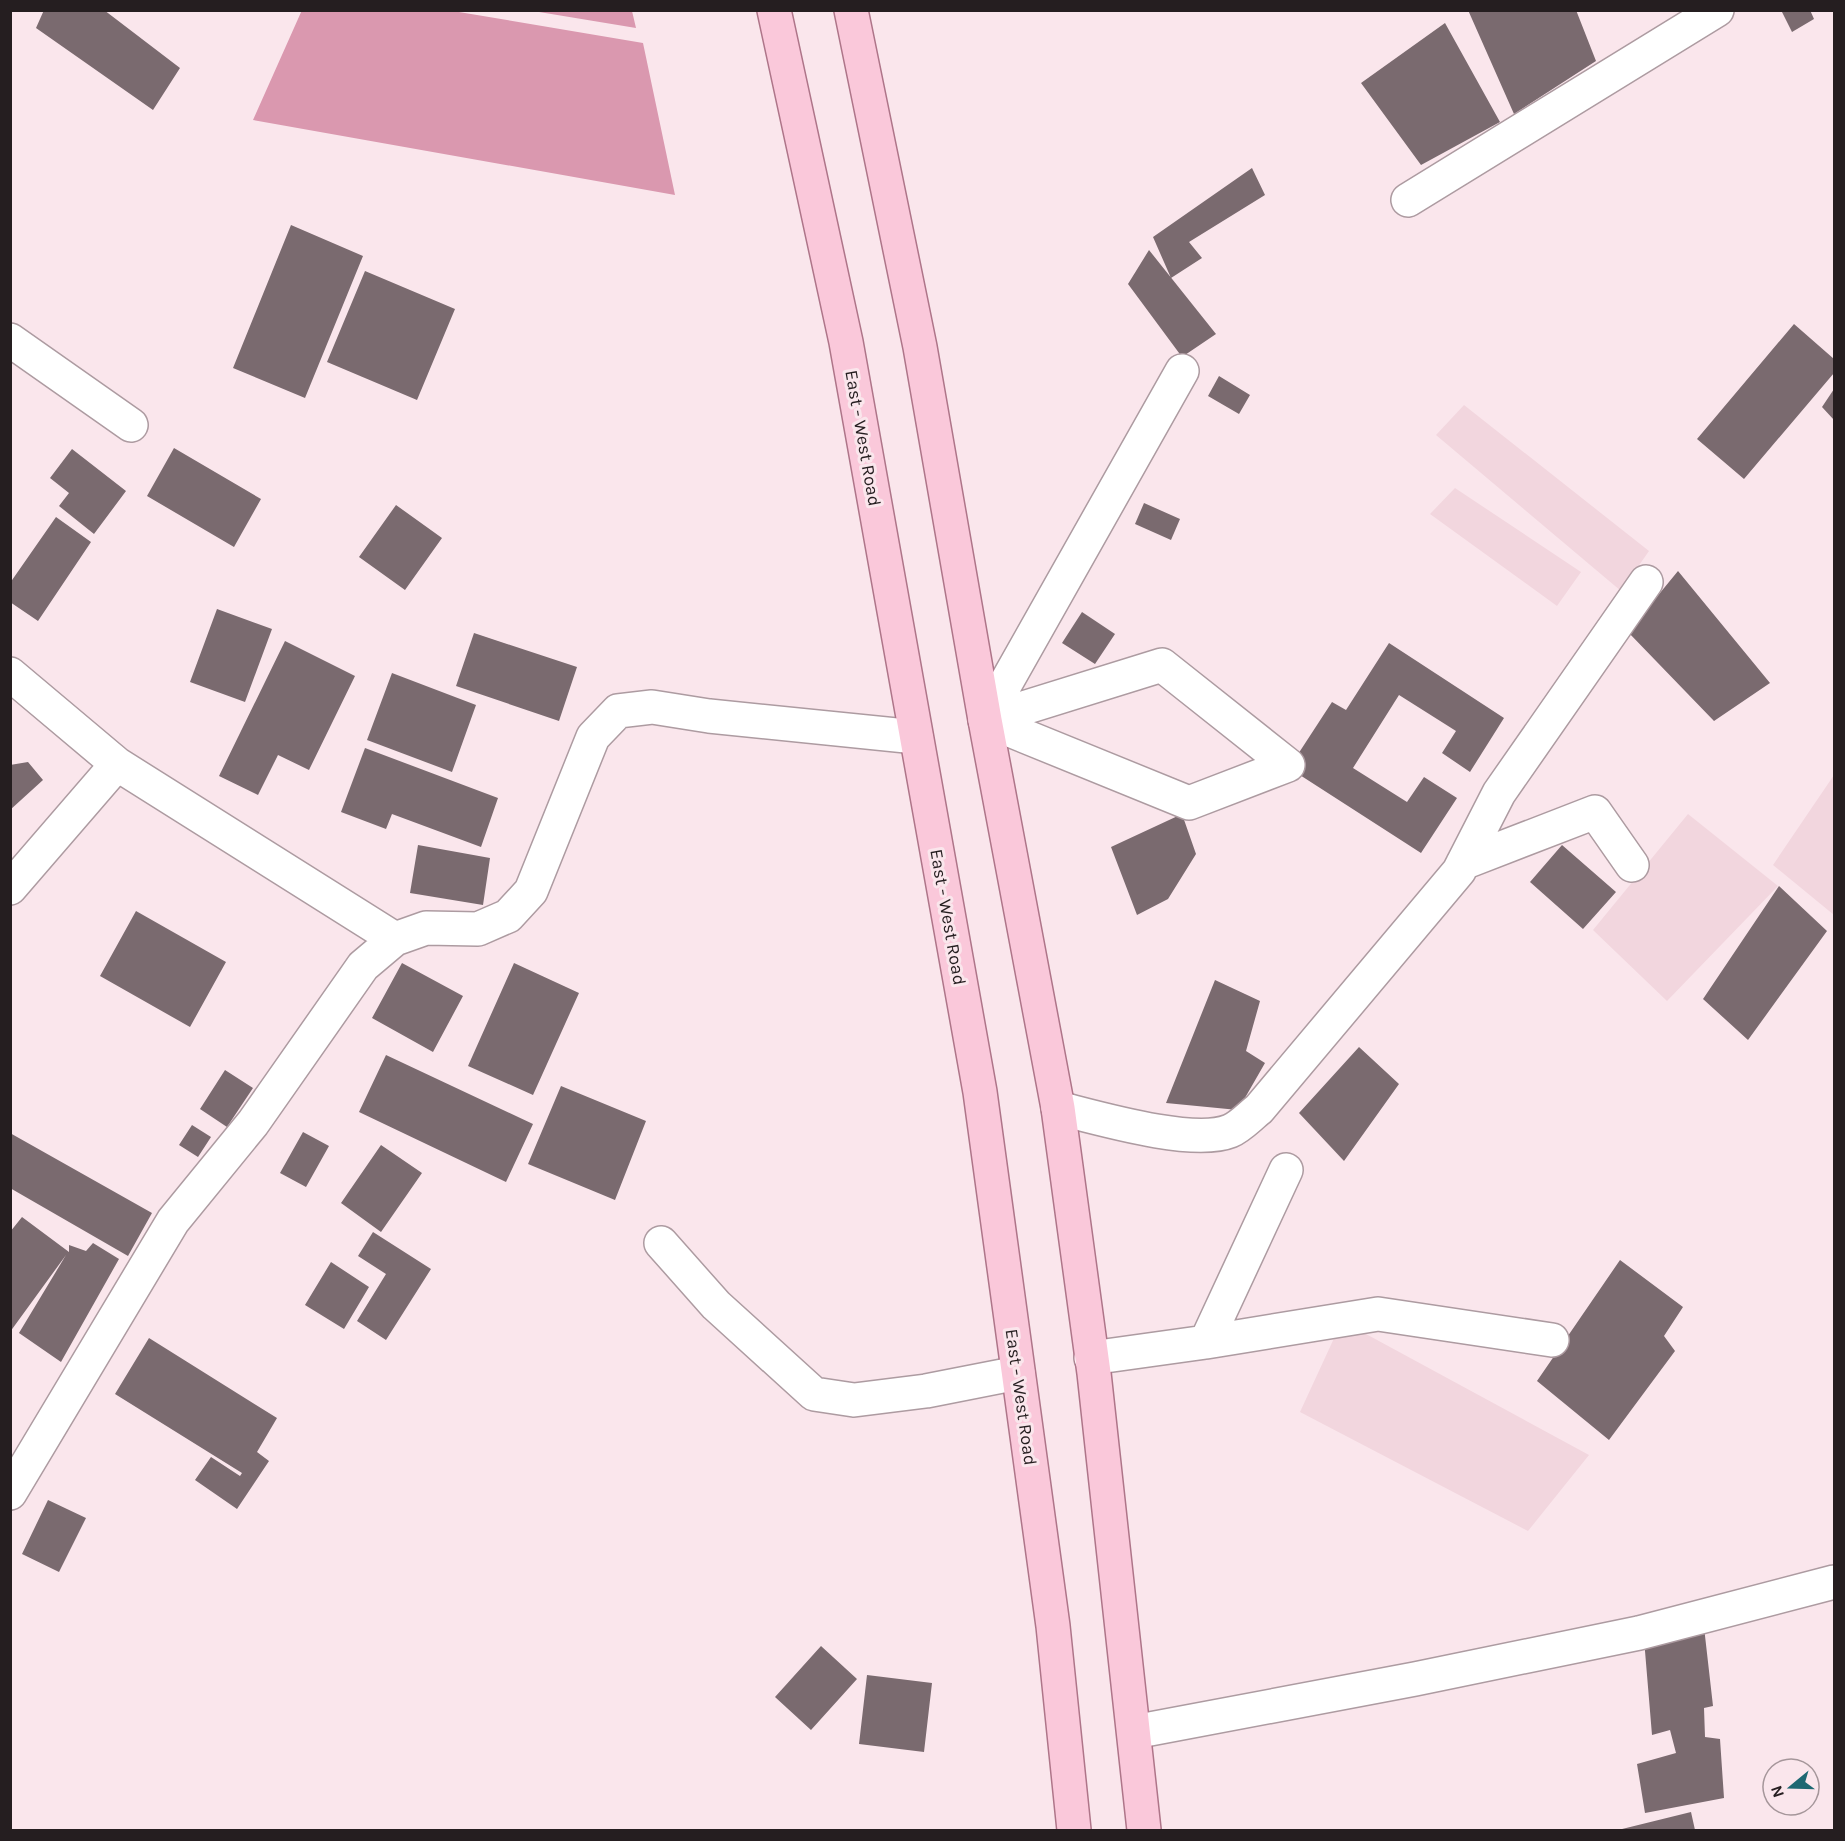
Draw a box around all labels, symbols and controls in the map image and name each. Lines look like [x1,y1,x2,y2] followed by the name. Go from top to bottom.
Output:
[840,368,886,508] street label: East - West Road
[925,847,971,987] street label: East - West Road
[1001,1327,1041,1467] street label: East - West Road
[1761,1757,1821,1817] north arrow
[1766,1783,1788,1800] text: N

